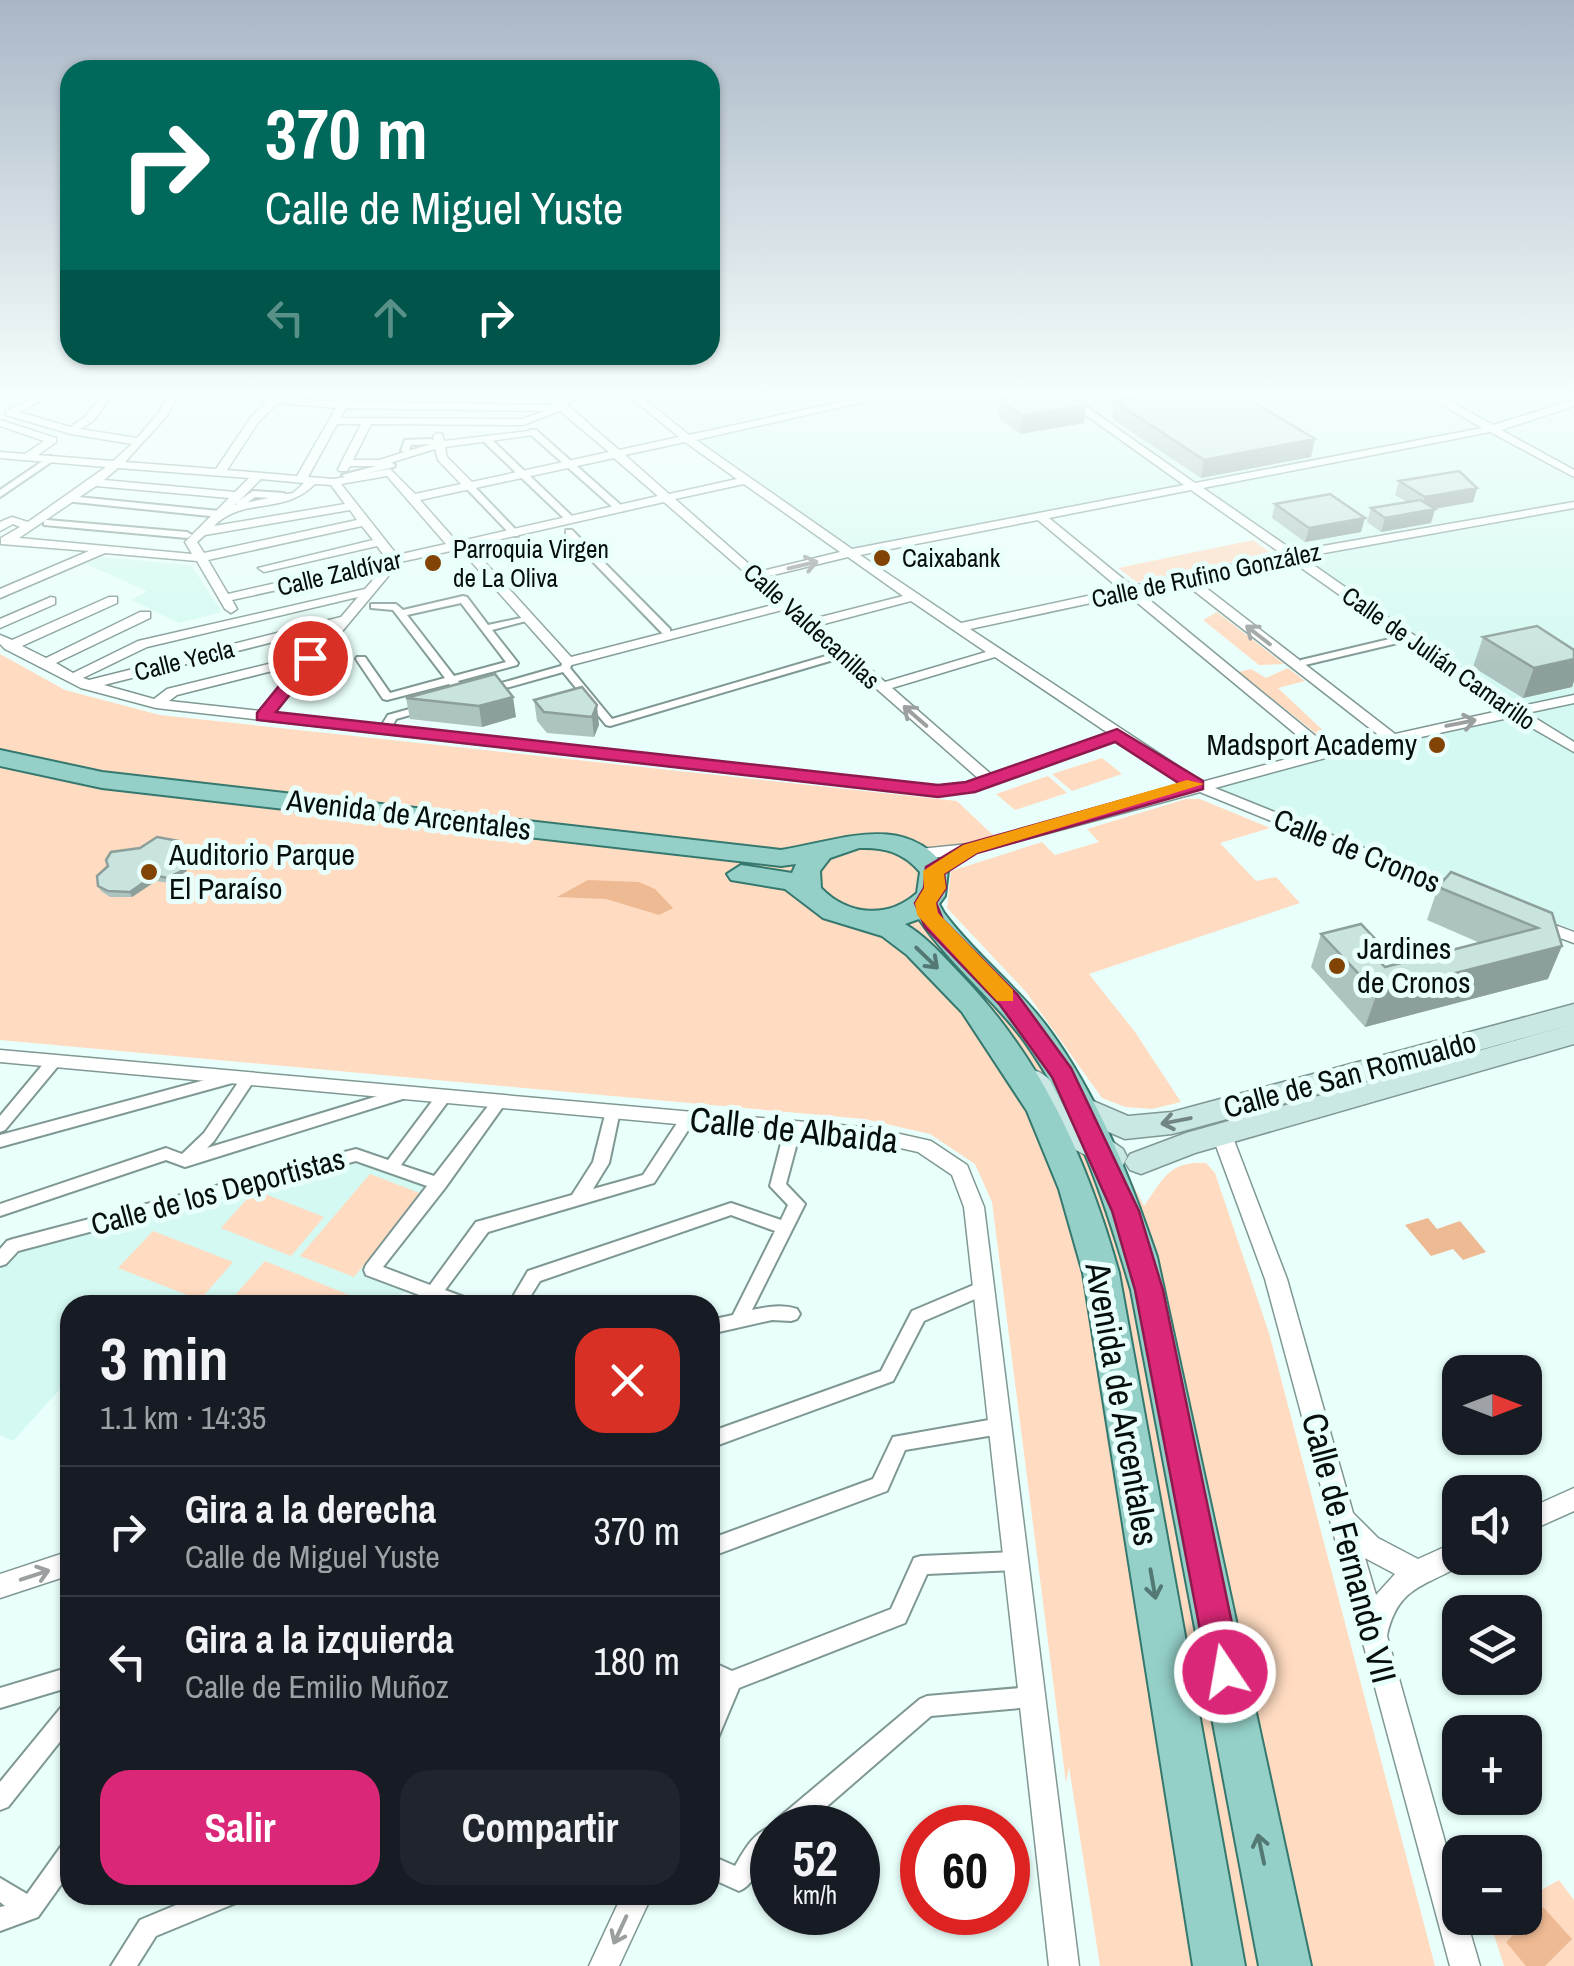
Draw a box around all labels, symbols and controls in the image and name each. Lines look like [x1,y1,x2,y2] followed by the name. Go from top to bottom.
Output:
[265,87,428,181] text: 370 m
[100,100,230,230] icon: right
[265,177,623,238] text: Calle de Miguel Yuste
[258,290,313,345] icon: left
[363,290,418,345] icon: ahead
[468,290,523,345] icon: right
[453,532,609,595] place label: Parroquia Virgen de La Oliva
[1088,534,1324,616] street label: Calle de Rufino González
[902,541,1001,575] place label: Caixabank
[274,542,405,604] street label: Calle Zaldívar
[871,547,893,569] marker: Caixabank
[422,552,444,574] marker: Parroquia Virgen de La Oliva
[786,555,818,573] one-way arrow
[736,556,888,696] street label: Calle Valdecanillas
[1335,578,1543,738] street label: Calle de Julián Camarillo
[268,616,353,701] pin
[1245,624,1272,645] one-way arrow
[131,631,238,689] street label: Calle Yecla
[283,631,338,686] icon: arrive
[902,706,928,728] one-way arrow
[1445,713,1477,732] one-way arrow
[1206,724,1418,764] place label: Madsport Academy
[1426,734,1448,756] marker: Madsport Academy
[284,779,534,849] street label: Avenida de Arcentales
[1268,798,1447,902] street label: Calle de Cronos
[168,834,355,908] place label: Auditorio Parque El Paraíso
[138,861,160,883] marker: Auditorio Parque El Paraíso
[1357,928,1471,1002] place label: Jardines de Cronos
[915,946,939,970] one-way arrow
[1326,955,1348,977] marker: Jardines de Cronos
[1219,1021,1480,1127] street label: Calle de San Romualdo
[688,1095,900,1164] street label: Calle de Albaida
[1160,1112,1193,1131] one-way arrow
[86,1138,349,1244] street label: Calle de los Deportistas
[1074,1258,1171,1549] street label: Avenida de Arcentales
[100,1318,229,1399] text: 3 min
[575,1328,680,1433] button: close
[1442,1355,1542,1455] north arrow
[1442,1355,1542,1935] map controls
[100,1396,266,1439] text: 1.1 km · 14:35
[1291,1408,1408,1688] street label: Calle de Fernando VII
[1442,1475,1542,1575] button: sound
[185,1484,436,1535] text: Gira a la derecha
[100,1504,155,1559] icon: right
[593,1506,680,1557] text: 370 m
[185,1535,440,1578] text: Calle de Miguel Yuste
[19,1564,50,1582] one-way arrow
[1144,1567,1163,1600] one-way arrow
[1442,1595,1542,1695] button: layers
[185,1614,453,1665] text: Gira a la izquierda
[1173,1620,1277,1724] position arrow
[100,1634,155,1689] icon: left
[593,1636,680,1687] text: 180 m
[185,1665,449,1708] text: Calle de Emilio Muñoz
[1442,1715,1542,1815] button: +
[100,1770,380,1885] button: Salir
[400,1770,680,1885] button: Compartir
[900,1805,1030,1935] speed limit sign: 60
[792,1824,838,1892] text: 52
[1250,1833,1269,1865] one-way arrow
[1442,1835,1542,1935] button: −
[793,1878,837,1912] text: km/h
[610,1915,629,1945] one-way arrow

